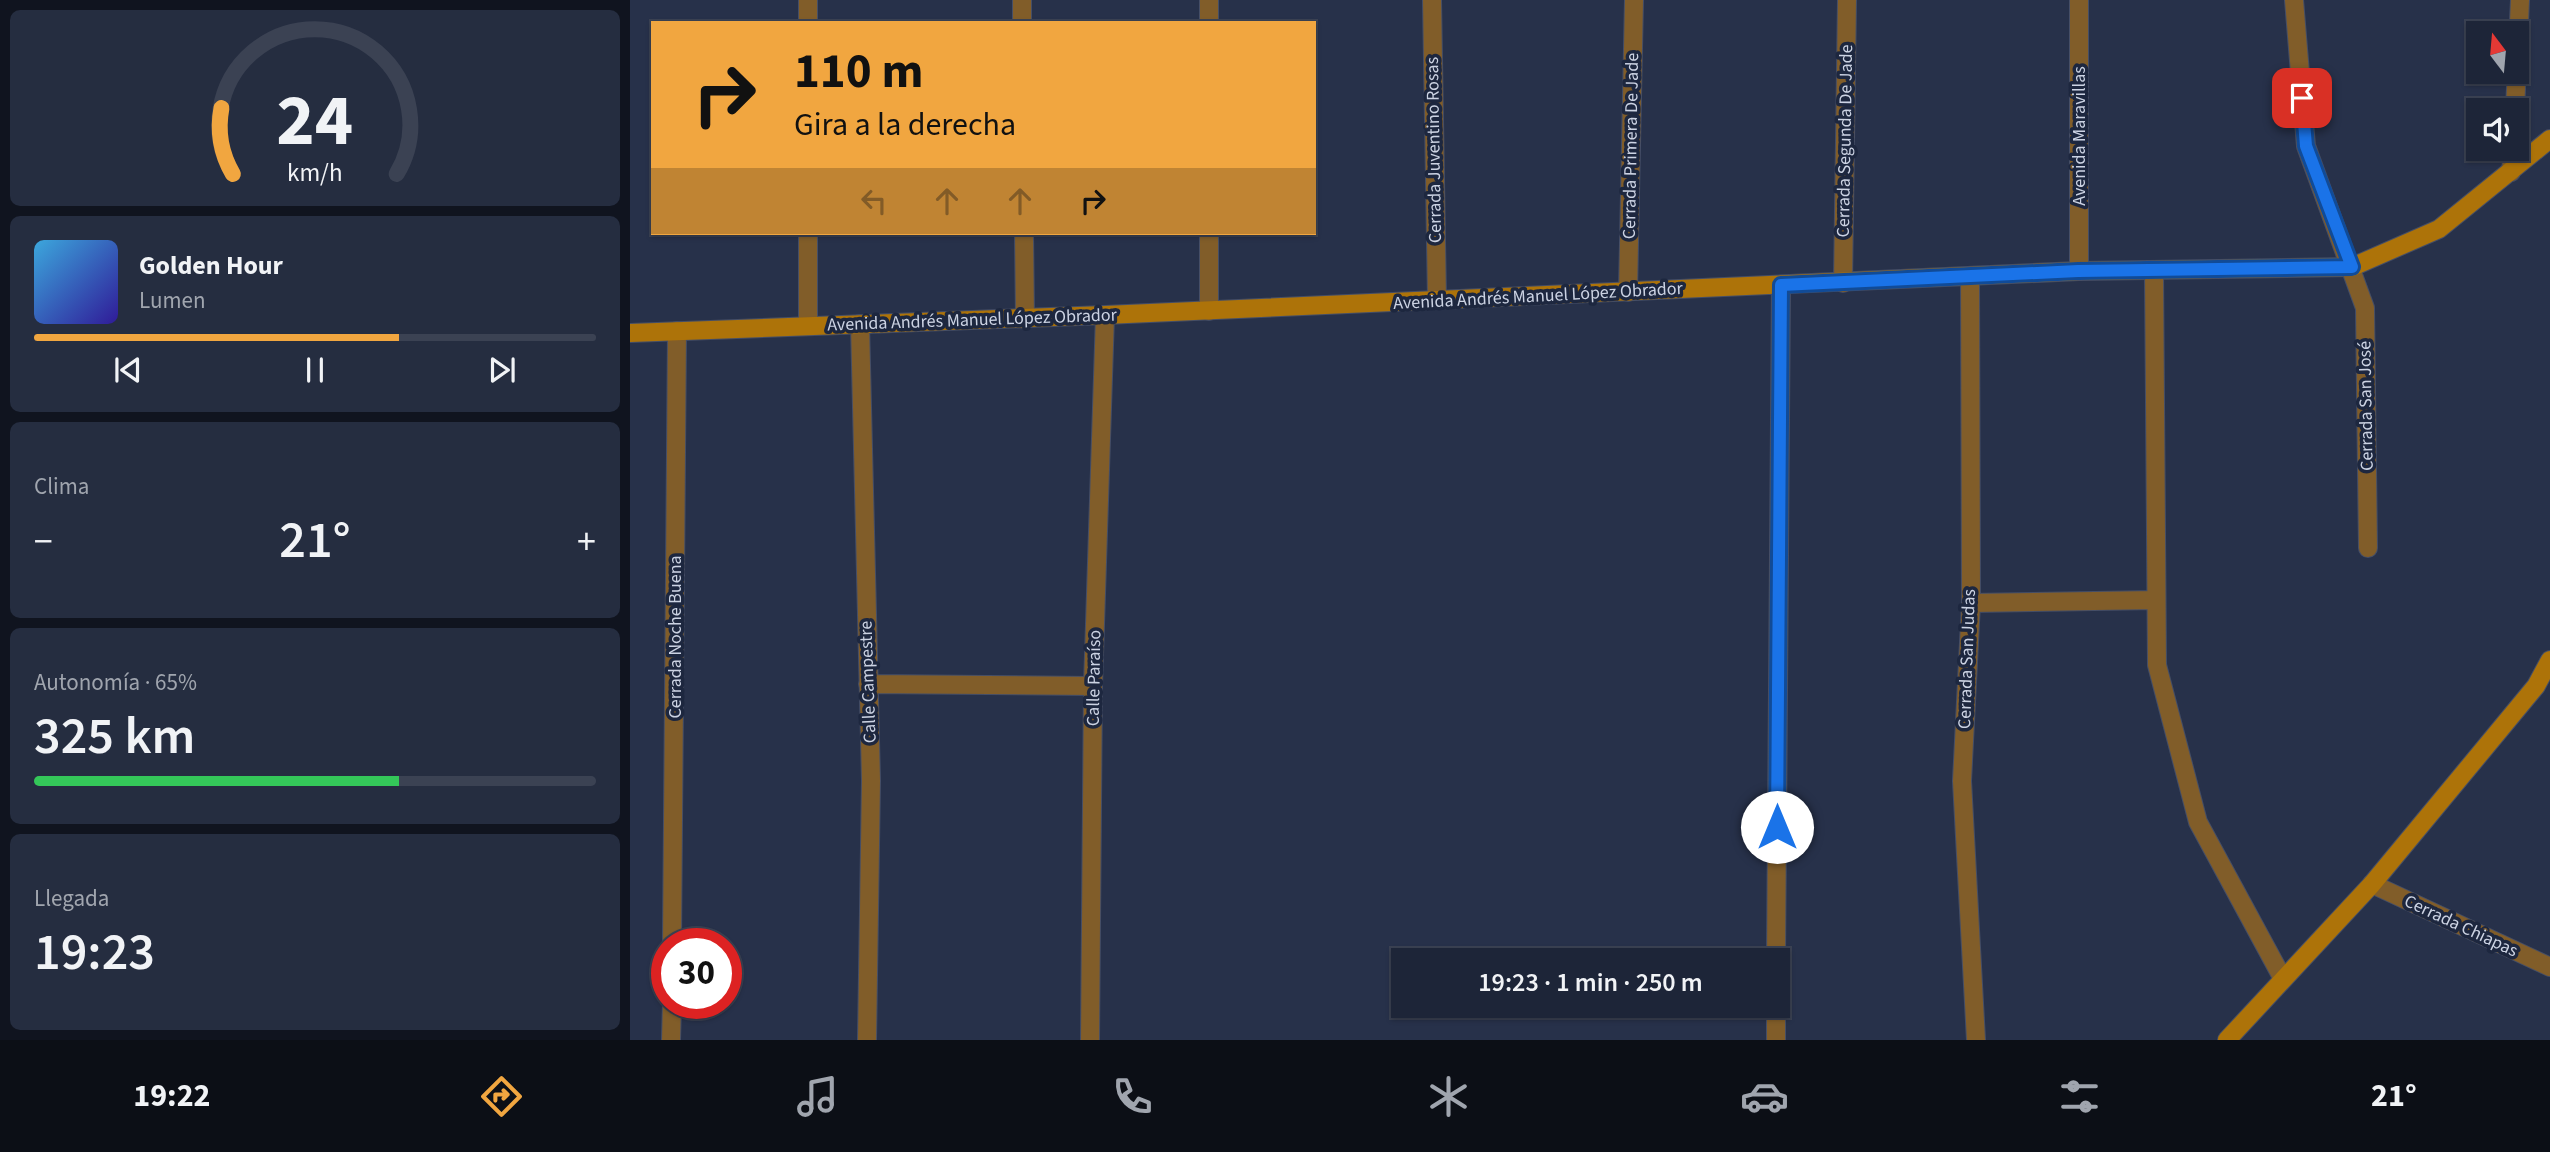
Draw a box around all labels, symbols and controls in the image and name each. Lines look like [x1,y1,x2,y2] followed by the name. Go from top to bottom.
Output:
[2466,21,2529,84] north arrow
[2466,21,2529,161] map controls
[794,37,923,107] text: 110 m
[1831,44,1859,238] street label: Cerrada Segunda De Jade
[679,49,770,140] icon: right
[1617,53,1645,239] street label: Cerrada Primera De Jade
[1420,57,1448,243] street label: Cerrada Juventino Rosas
[2067,66,2092,206] street label: Avenida Maravillas
[2272,68,2332,128] pin
[277,69,353,173] text: 24
[2283,79,2321,117] icon: arrive
[2466,98,2529,161] button: sound
[794,102,1016,148] text: Gira a la derecha
[287,155,343,191] text: km/h
[855,182,893,220] icon: left
[928,182,966,220] icon: ahead
[1001,182,1039,220] icon: ahead
[1074,182,1112,220] icon: right
[139,247,283,284] text: Golden Hour
[1393,276,1684,316] street label: Avenida Andrés Manuel López Obrador
[139,284,206,317] text: Lumen
[827,302,1118,338] street label: Avenida Andrés Manuel López Obrador
[2352,341,2380,471] street label: Cerrada San José
[109,351,147,389] icon: previous
[296,351,334,389] icon: pause
[483,351,521,389] icon: next
[34,470,89,503] text: Clima
[279,504,351,578] text: 21°
[34,515,53,569] text: −
[577,515,596,569] text: +
[663,555,688,719] street label: Cerrada Noche Buena
[1952,589,1982,729] street label: Cerrada San Judas
[853,620,883,744] street label: Calle Campestre
[1081,630,1107,726] street label: Calle Paraíso
[34,666,197,699] text: Autonomía · 65%
[34,700,195,774] text: 325 km
[1740,790,1814,864] position arrow
[34,882,109,915] text: Llegada
[2400,889,2522,963] street label: Cerrada Chiapas
[34,916,155,990] text: 19:23
[651,928,742,1019] speed limit sign: 30
[1478,964,1703,1001] text: 19:23 · 1 min · 250 m
[477,1072,526,1121] icon: directions
[793,1072,842,1121] icon: music
[1108,1072,1157,1121] icon: phone
[1424,1072,1473,1121] icon: climate
[1740,1072,1789,1121] icon: car
[2055,1072,2104,1121] icon: filters
[133,1073,211,1119] text: 19:22
[2371,1073,2417,1119] text: 21°

